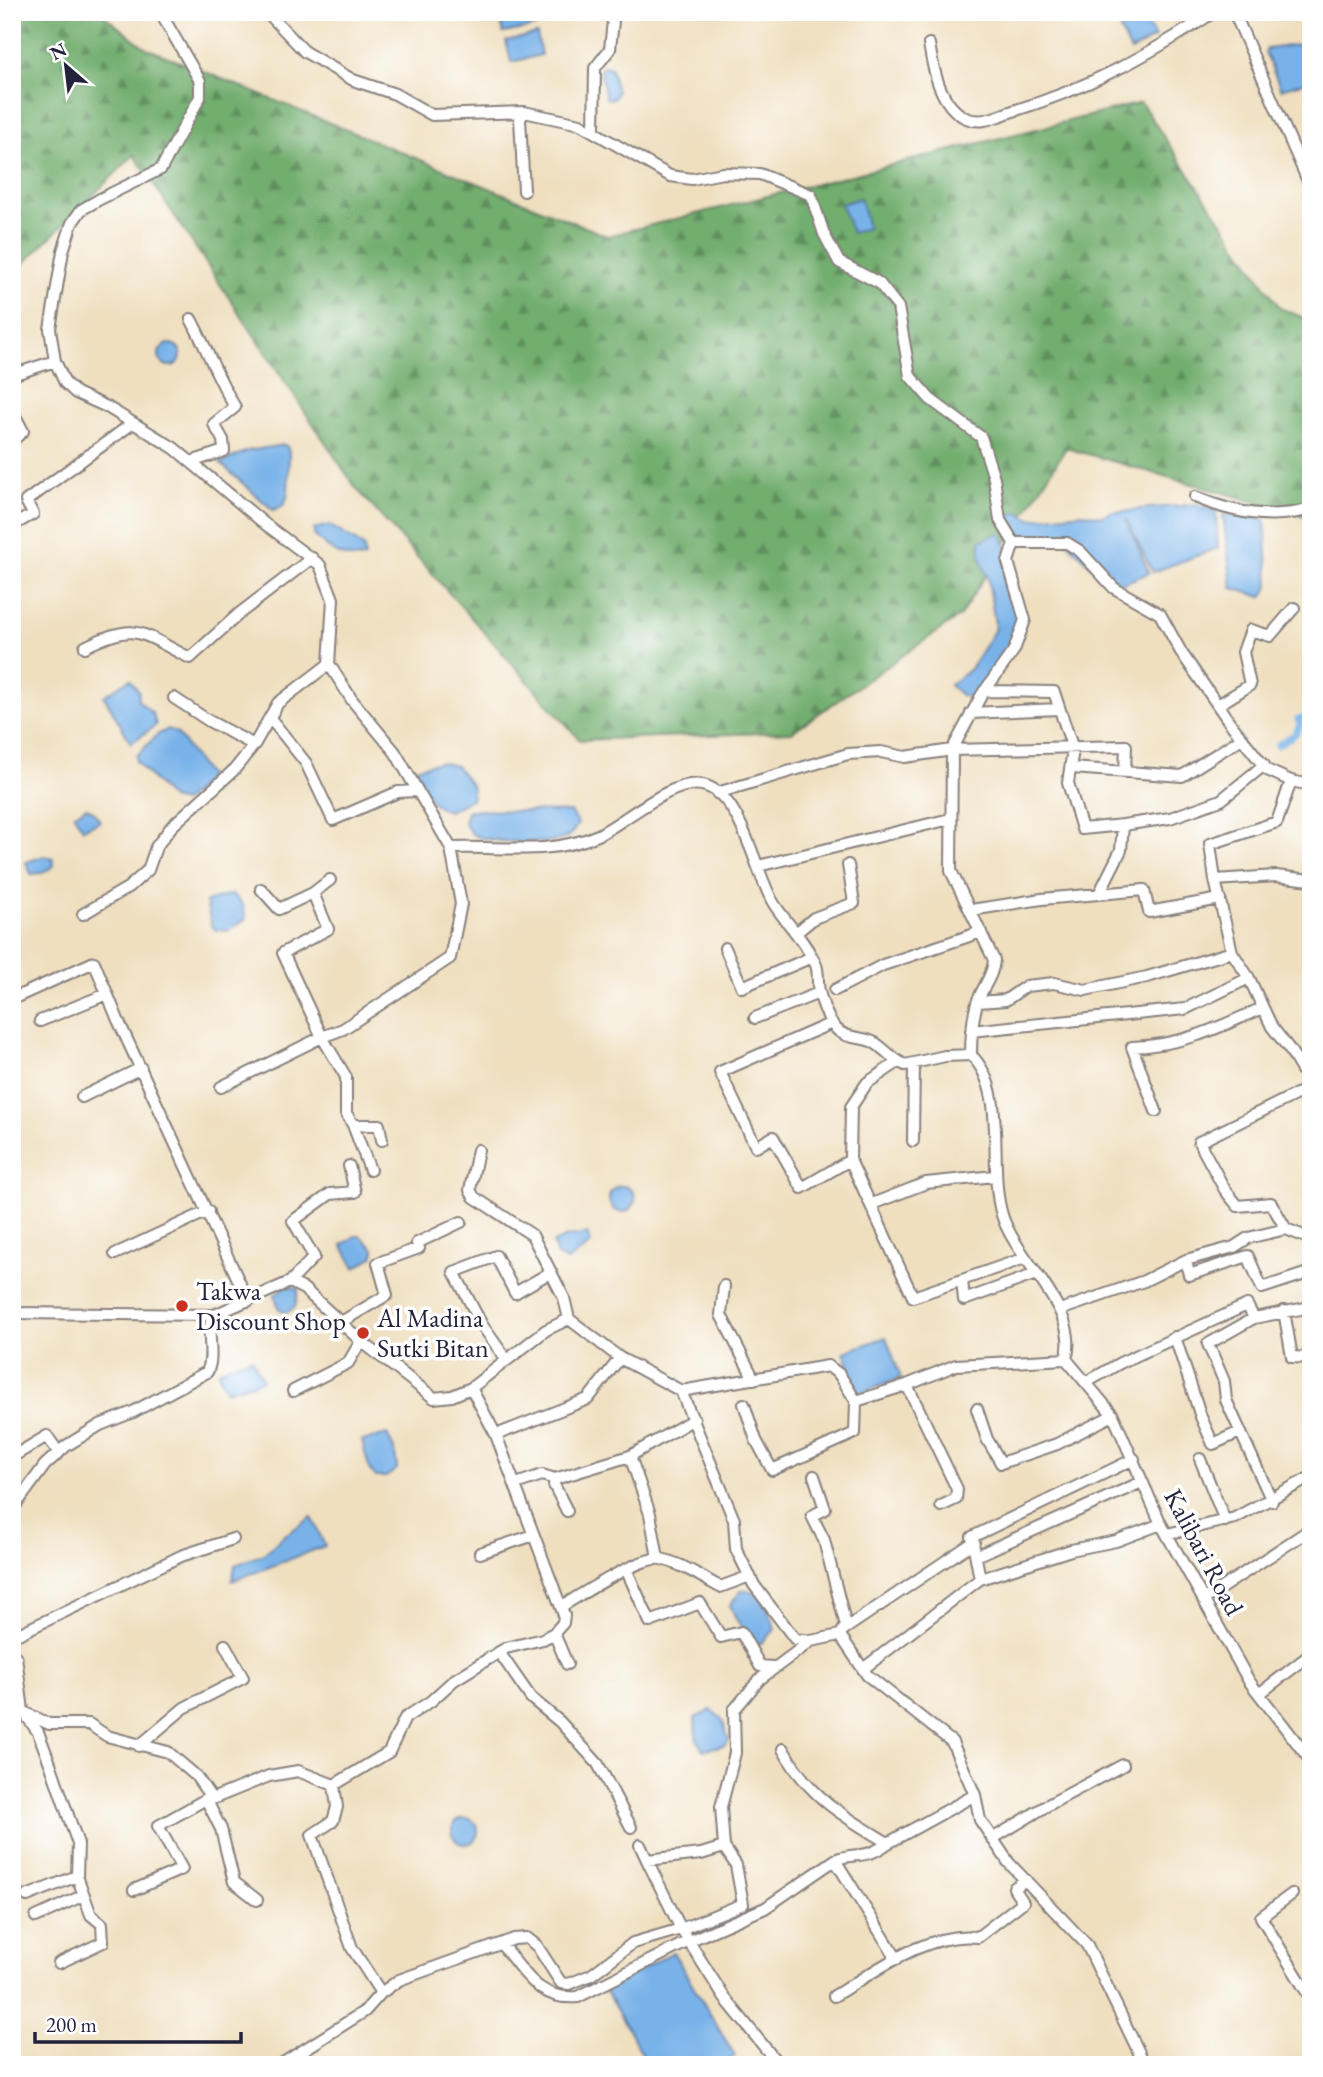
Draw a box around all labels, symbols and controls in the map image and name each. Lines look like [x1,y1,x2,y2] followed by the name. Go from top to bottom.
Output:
[32,32,102,102] north arrow
[46,36,71,66] text: N
[196,1274,346,1338] place label: Takwa Discount Shop
[174,1298,190,1314] marker: Takwa Discount Shop
[376,1301,489,1365] place label: Al Madina Sutki Bitan
[355,1325,371,1341] marker: Al Madina Sutki Bitan
[1156,1483,1252,1622] street label: Kalibari Road
[35,2000,242,2044] scale bar
[46,2011,97,2038] text: 200 m

